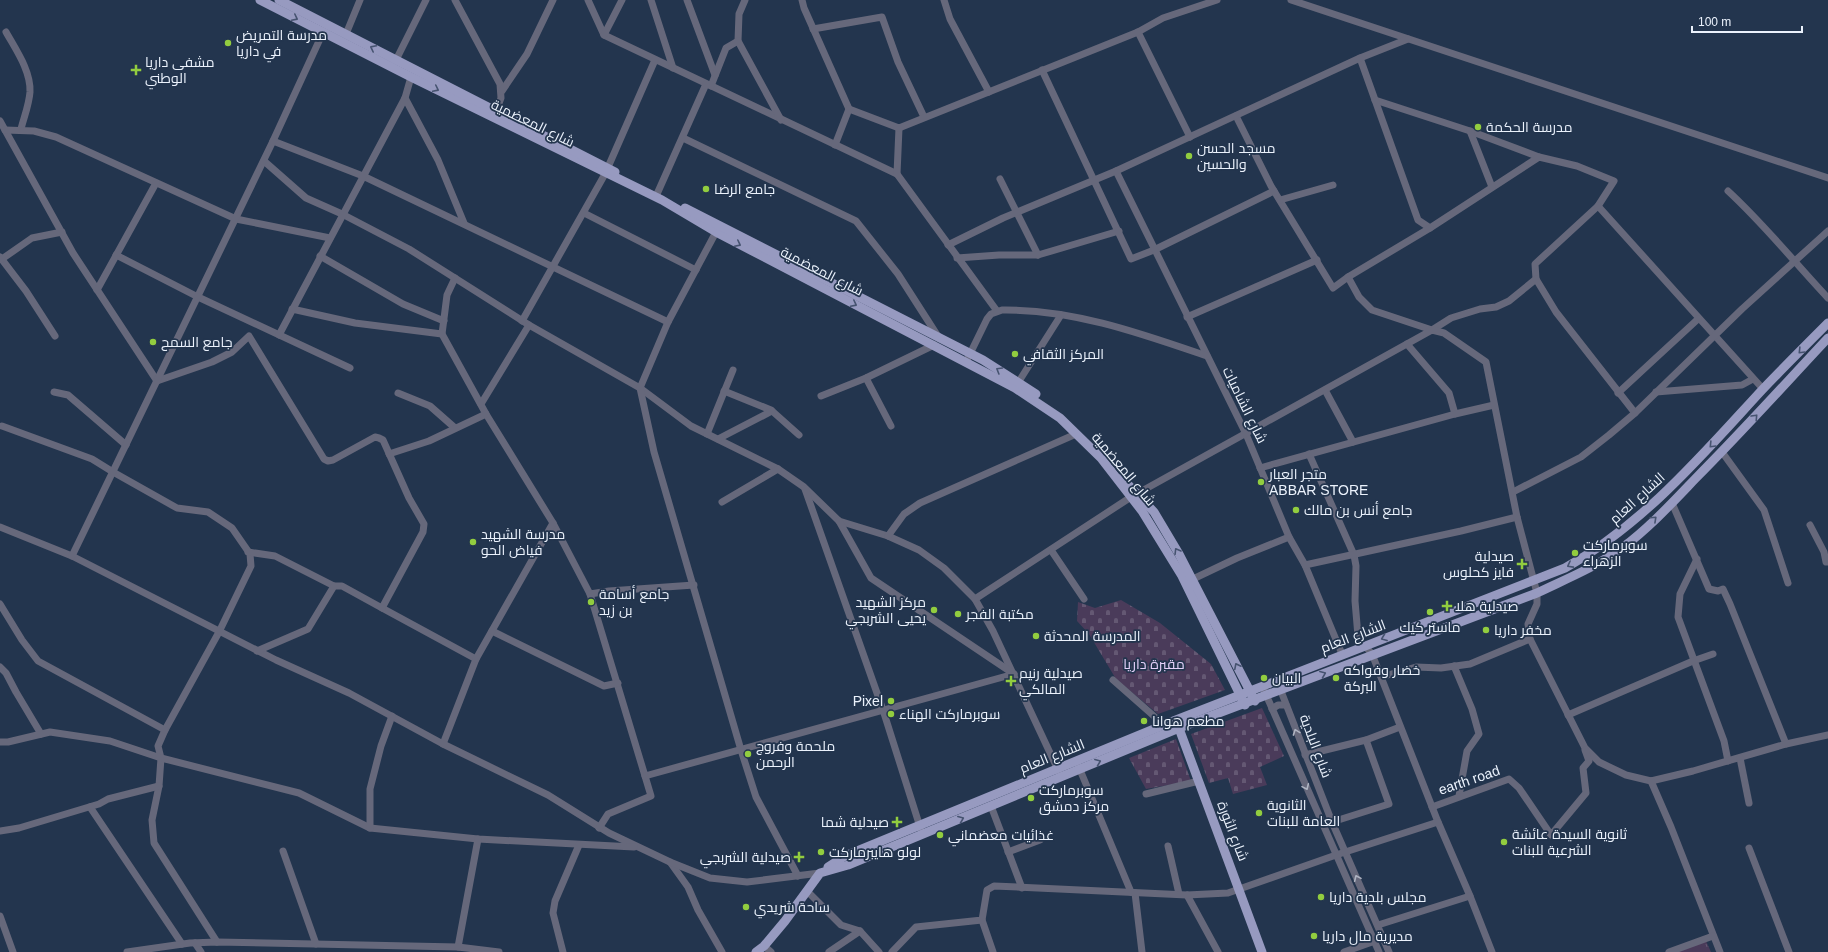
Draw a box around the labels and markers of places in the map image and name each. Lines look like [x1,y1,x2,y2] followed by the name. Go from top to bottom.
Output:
[236,27,327,63] place label: مدرسة التمريض في داريا
[223,38,233,48] marker: مدرسة التمريض في داريا
[145,54,214,90] place label: مشفى داريا الوطني
[130,64,142,76] marker: مشفى داريا الوطني
[1486,119,1573,135] place label: مدرسة الحكمة
[1473,122,1483,132] marker: مدرسة الحكمة
[1197,140,1275,172] place label: مسجد الحسن والحسين
[1184,151,1194,161] marker: مسجد الحسن والحسين
[714,181,775,198] place label: جامع الرضا
[701,184,711,194] marker: جامع الرضا
[161,334,233,351] place label: جامع السمح
[148,337,158,347] marker: جامع السمح
[1023,346,1104,366] place label: المركز الثقافي
[1010,349,1020,359] marker: المركز الثقافي
[1268,466,1368,498] place label: متجر العبار ABBAR STORE
[1256,477,1266,487] marker: متجر العبار ABBAR STORE
[1304,501,1412,519] place label: جامع أنس بن مالك
[1291,505,1301,515] marker: جامع أنس بن مالك
[481,526,565,558] place label: مدرسة الشهيد فياض الحو
[468,537,478,547] marker: مدرسة الشهيد فياض الحو
[1583,537,1648,569] place label: سوبرماركت الزهراء
[1443,548,1514,580] place label: صيدلية فايز كحلوس
[1570,548,1580,558] marker: سوبرماركت الزهراء
[1517,559,1527,569] marker: صيدلية فايز كحلوس
[599,585,669,618] place label: جامع أسامة بن زيد
[845,594,926,630] place label: مركز الشهيد يحيى الشربجي
[586,597,596,607] marker: جامع أسامة بن زيد
[1455,598,1519,614] place label: صيدلية هلا
[1442,601,1452,611] marker: صيدلية هلا
[929,605,939,615] marker: مركز الشهيد يحيى الشربجي
[965,606,1034,622] place label: مكتبة الفجر
[1425,607,1435,617] marker: ماستر كيك
[953,609,963,619] marker: مكتبة الفجر
[1399,619,1461,635] place label: ماستر كيك
[1494,622,1552,638] place label: مخفر داريا
[1481,625,1491,635] marker: مخفر داريا
[1044,628,1141,644] place label: المدرسة المحدثة
[1031,631,1041,641] marker: المدرسة المحدثة
[1344,662,1420,694] place label: خضار وفواكه البركة
[1019,665,1083,701] place label: صيدلية رنيم المالكي
[1272,670,1301,686] place label: البيان
[1259,673,1269,683] marker: البيان
[1331,673,1341,683] marker: خضار وفواكه البركة
[1006,676,1016,686] marker: صيدلية رنيم المالكي
[853,693,883,709] place label: Pixel
[886,696,896,706] marker: Pixel
[899,706,1000,722] place label: سوبرماركت الهناء
[886,709,896,719] marker: سوبرماركت الهناء
[1152,713,1224,731] place label: مطعم هوانا
[1139,716,1149,726] marker: مطعم هوانا
[756,738,835,770] place label: ملحمة وفروج الرحمن
[743,749,753,759] marker: ملحمة وفروج الرحمن
[1039,782,1109,815] place label: سوبرماركت مركز دمشق
[1026,793,1036,803] marker: سوبرماركت مركز دمشق
[1267,797,1340,829] place label: الثانوية العامة للبنات
[1254,808,1264,818] marker: الثانوية العامة للبنات
[821,814,889,830] place label: صيدلية شما
[892,817,902,827] marker: صيدلية شما
[1512,826,1627,858] place label: ثانوية السيدة عائشة الشرعية للبنات
[948,827,1054,847] place label: غذائيات معضماني
[935,830,945,840] marker: غذائيات معضماني
[1499,837,1509,847] marker: ثانوية السيدة عائشة الشرعية للبنات
[829,844,921,860] place label: لولو هايبرماركت
[816,847,826,857] marker: لولو هايبرماركت
[700,849,791,869] place label: صيدلية الشربجي
[794,852,804,862] marker: صيدلية الشربجي
[1329,889,1427,905] place label: مجلس بلدية داريا
[1316,892,1326,902] marker: مجلس بلدية داريا
[754,899,830,919] place label: ساحة شريدي
[741,902,751,912] marker: ساحة شريدي
[1322,928,1413,945] place label: مديرية مال داريا
[1309,931,1319,941] marker: مديرية مال داريا

